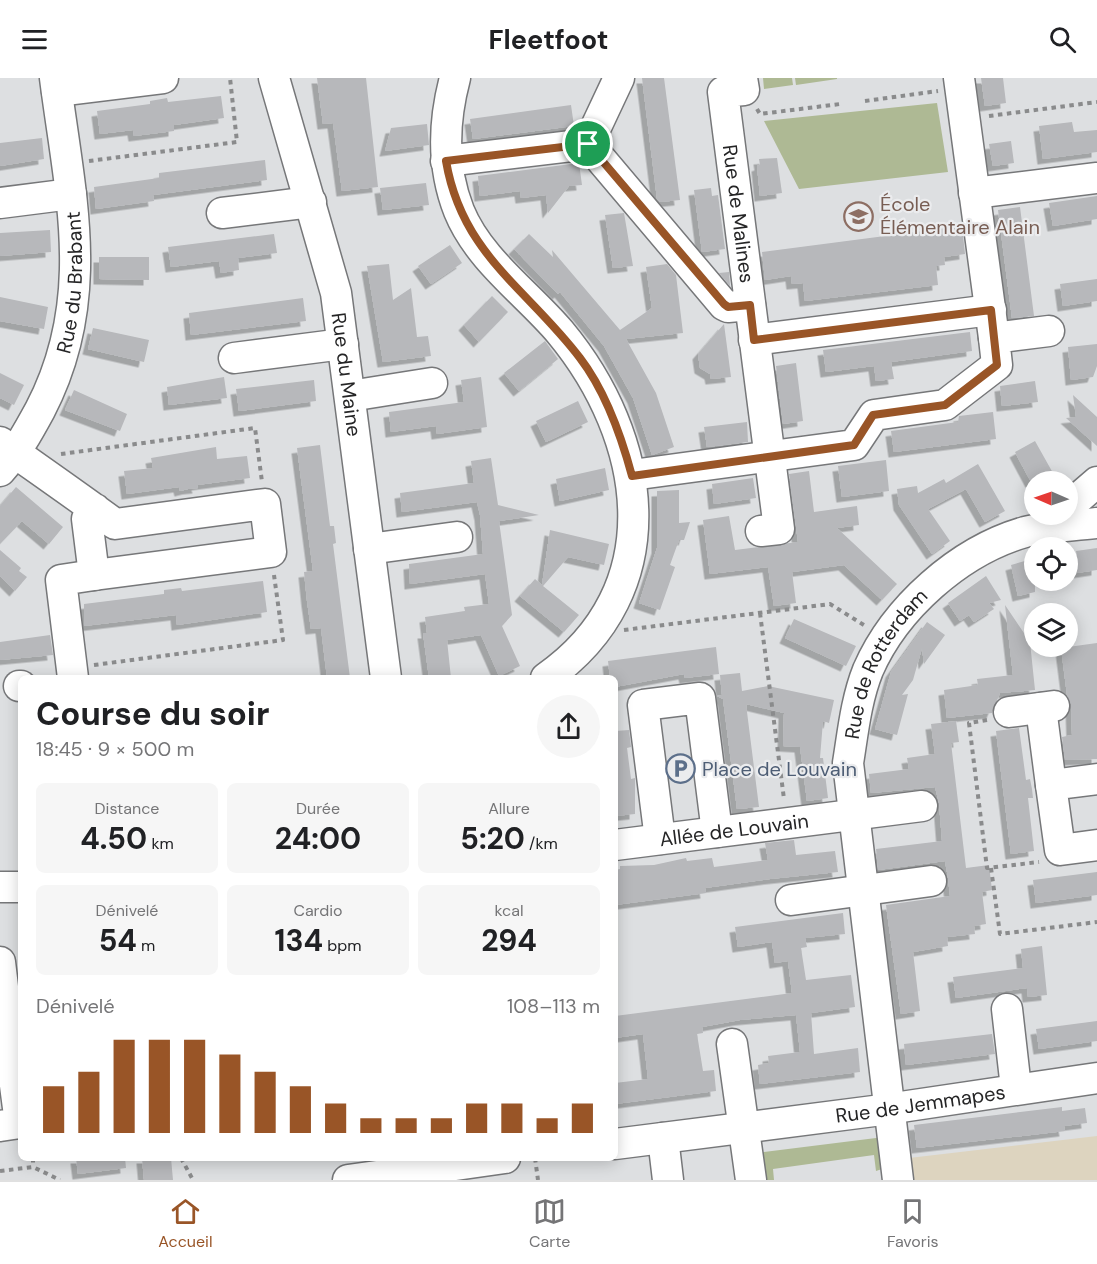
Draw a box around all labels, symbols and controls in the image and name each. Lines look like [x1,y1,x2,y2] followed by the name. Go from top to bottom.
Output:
[489,22,608,57] text: Fleetfoot
[18,23,51,56] icon: menu
[1046,23,1079,56] icon: search
[562,118,613,169] pin
[571,127,604,160] icon: arrive
[717,143,760,284] street label: Rue de Malines
[880,191,1040,240] place label: École Élémentaire Alain
[843,200,875,232] school or university icon: École Élémentaire Alain
[50,210,88,356] street label: Rue du Brabant
[326,311,368,438] street label: Rue du Maine
[1024,471,1078,525] north arrow
[1024,471,1078,657] map controls
[1024,537,1078,591] button: locate
[839,583,933,741] street label: Rue de Rotterdam
[1024,603,1078,657] button: layers
[36,692,269,735] text: Course du soir
[537,695,600,758] button: share
[36,736,194,762] text: 18:45 · 9 × 500 m
[665,753,697,785] parking icon: Place de Louvain
[702,756,857,782] place label: Place de Louvain
[95,798,159,819] text: Distance
[296,798,340,819] text: Durée
[488,798,530,819] text: Allure
[658,808,810,852] street label: Allée de Louvain
[80,819,147,858] text: 4.50
[275,819,361,858] text: 24:00
[460,819,525,858] text: 5:20
[147,833,174,854] text: km
[525,833,558,854] text: /km
[96,900,158,921] text: Dénivelé
[293,900,343,921] text: Cardio
[495,900,523,921] text: kcal
[99,921,137,960] text: 54
[274,921,323,960] text: 134
[481,921,537,960] text: 294
[137,935,155,956] text: m
[323,935,362,956] text: bpm
[36,993,115,1019] text: Dénivelé
[507,993,600,1019] text: 108–113 m
[834,1079,1007,1129] street label: Rue de Jemmapes
[158,1195,212,1252] tab: Accueil
[529,1195,570,1252] tab: Carte
[887,1195,939,1252] tab: Favoris

